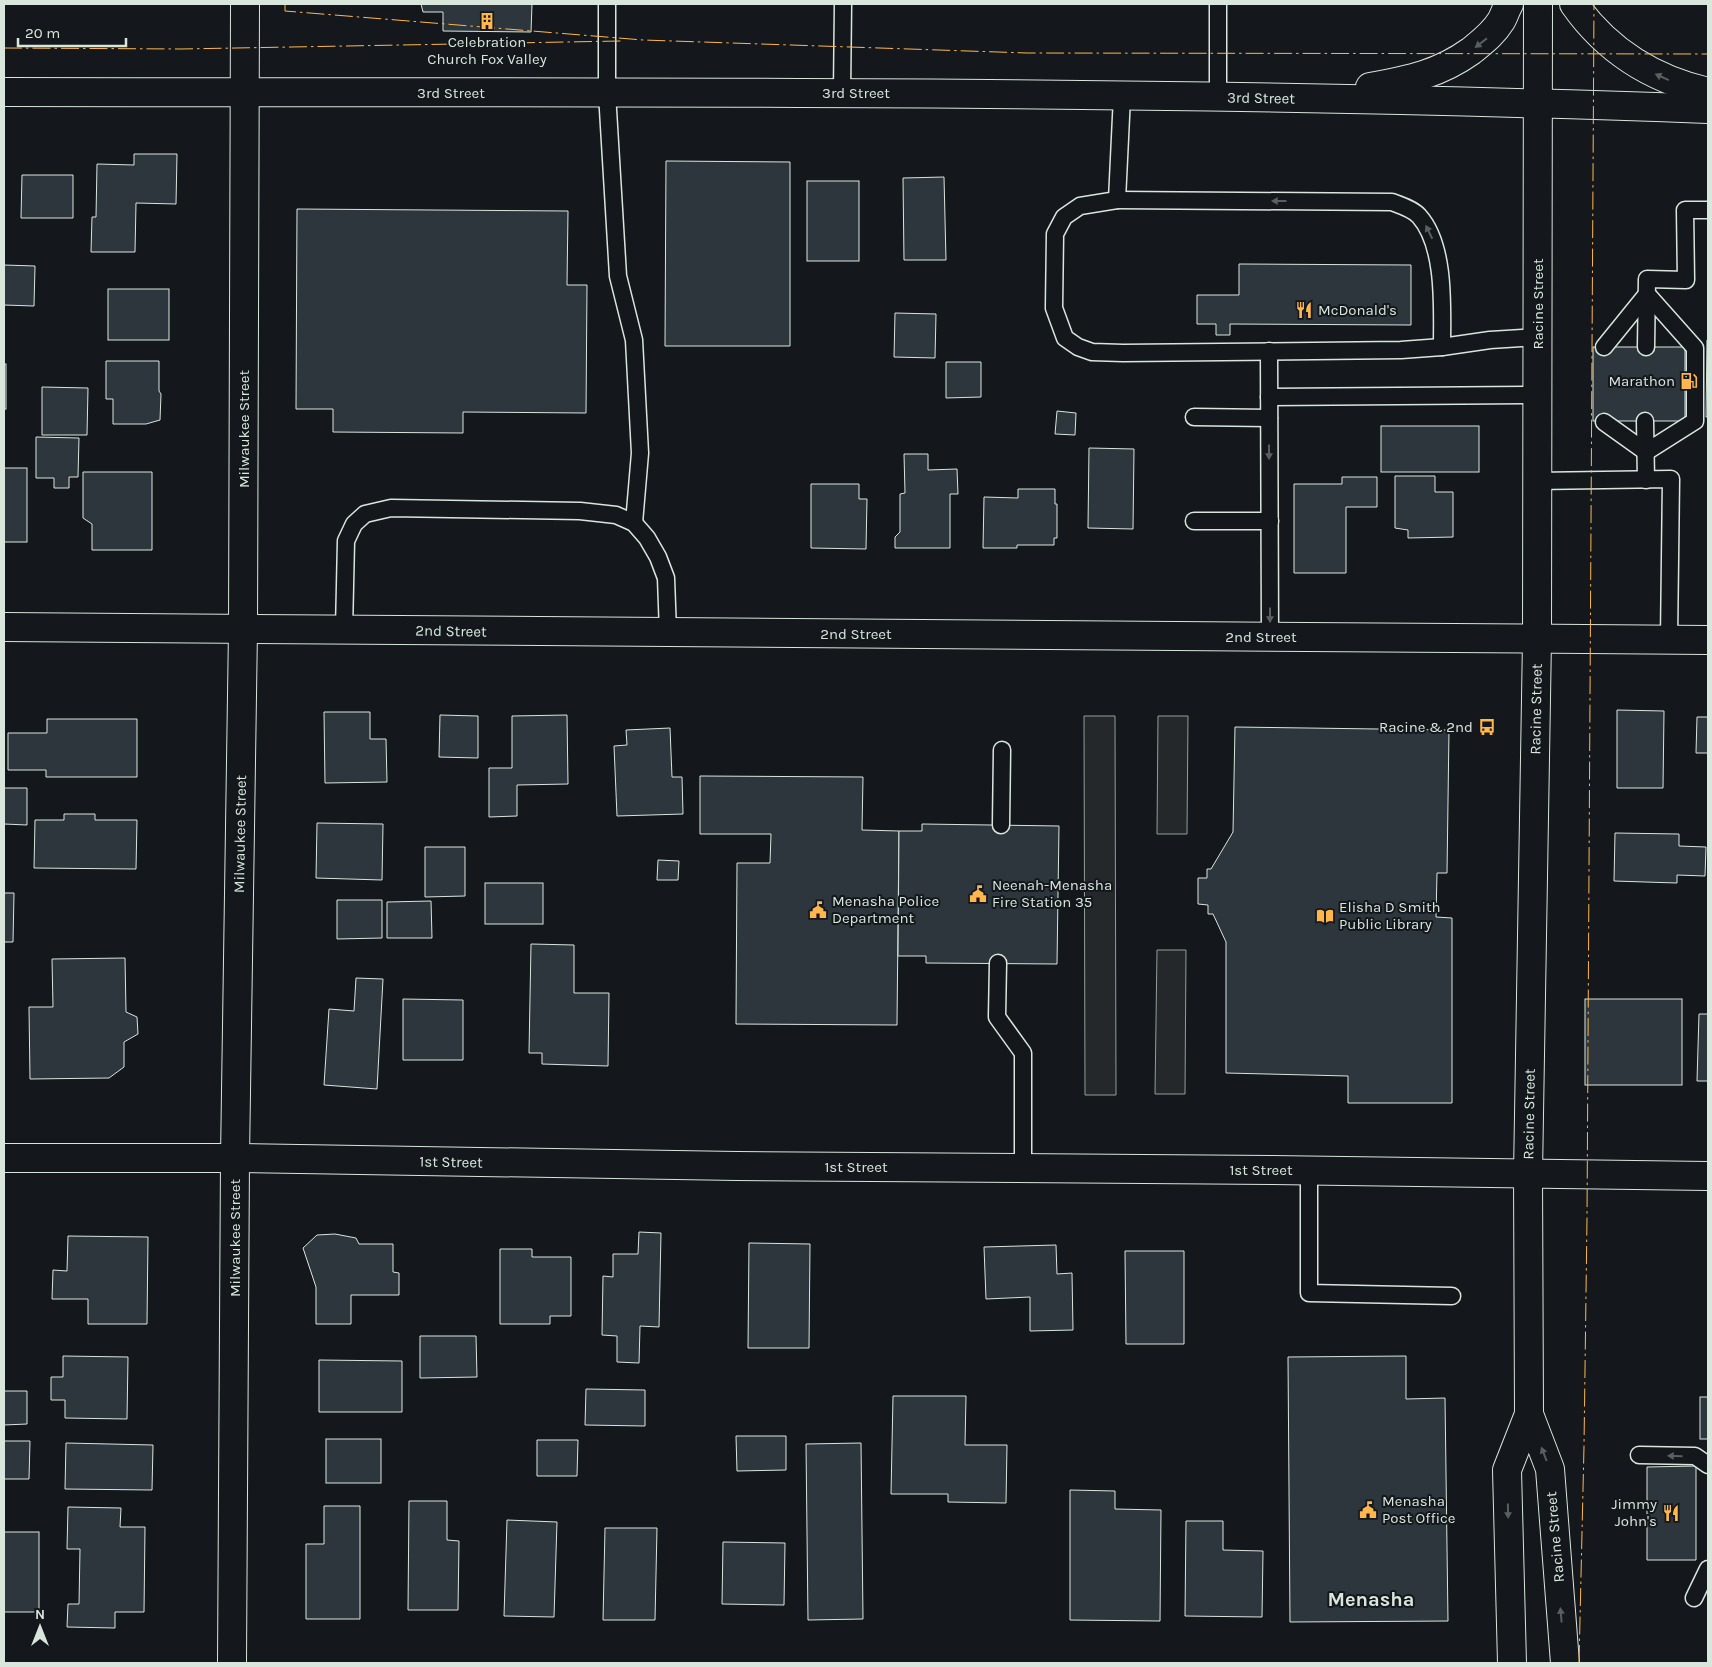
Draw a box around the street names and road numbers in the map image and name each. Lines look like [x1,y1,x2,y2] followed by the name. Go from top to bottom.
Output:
[417,84,485,102] street label: 3rd Street
[822,84,890,102] street label: 3rd Street
[1227,88,1295,108] street label: 3rd Street
[1529,258,1547,350] street label: Racine Street
[235,370,253,488] street label: Milwaukee Street
[415,621,487,641] street label: 2nd Street
[820,625,892,643] street label: 2nd Street
[1225,628,1297,646] street label: 2nd Street
[1526,663,1546,755] street label: Racine Street
[230,774,250,893] street label: Milwaukee Street
[1519,1068,1539,1160] street label: Racine Street
[419,1152,483,1172] street label: 1st Street
[824,1158,888,1176] street label: 1st Street
[1229,1161,1293,1179] street label: 1st Street
[226,1179,244,1297] street label: Milwaukee Street
[1542,1490,1568,1583] street label: Racine Street

